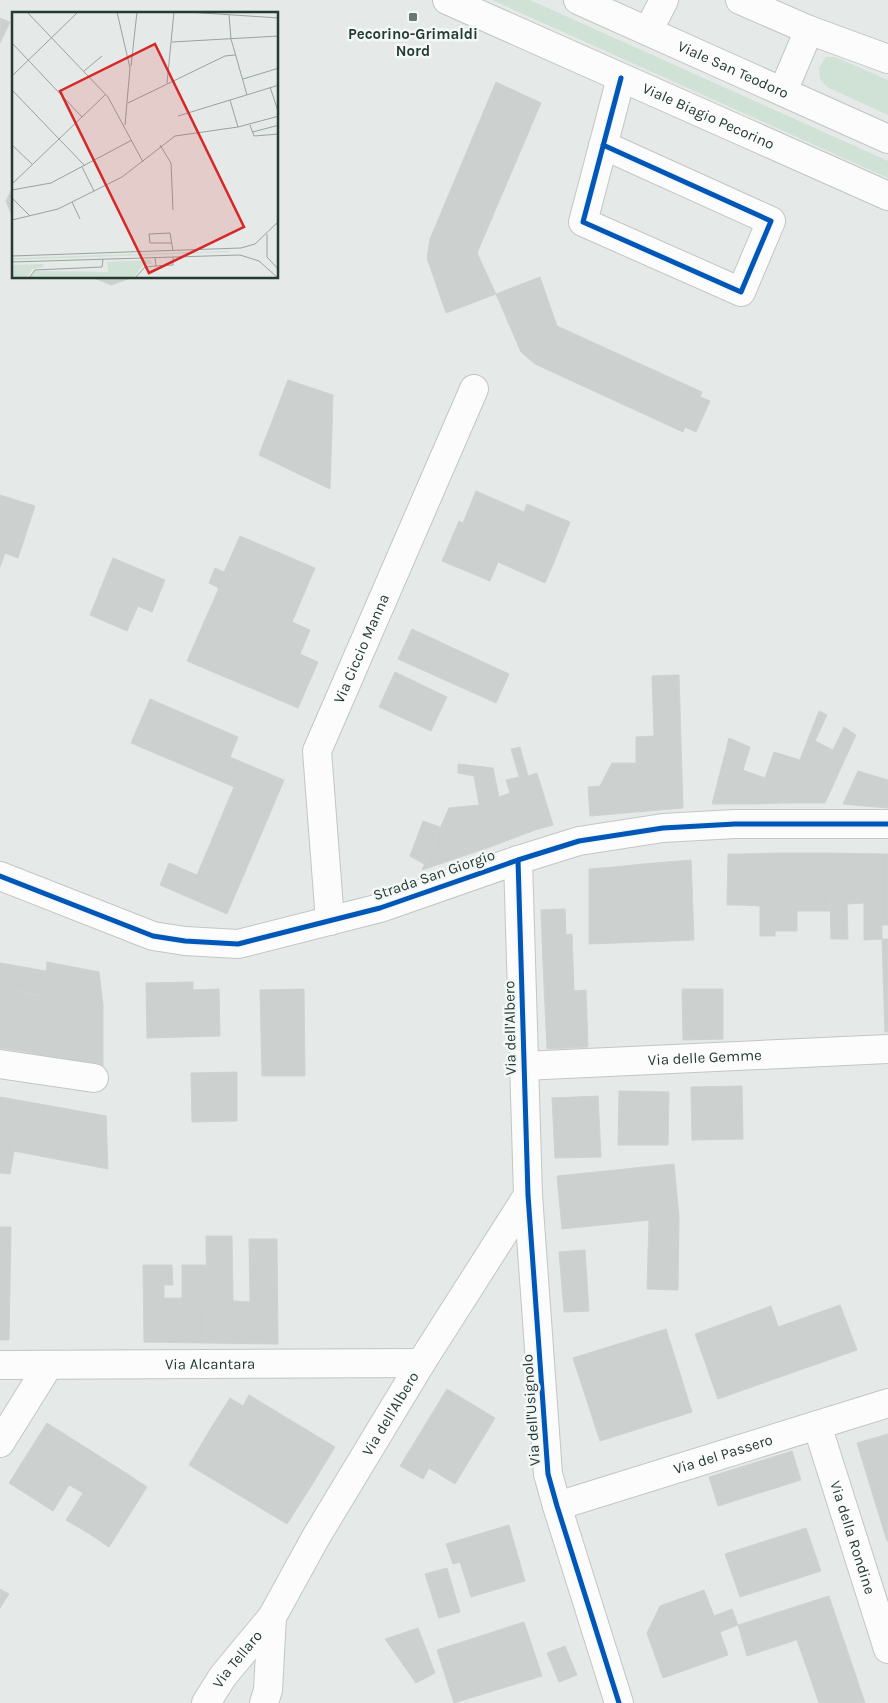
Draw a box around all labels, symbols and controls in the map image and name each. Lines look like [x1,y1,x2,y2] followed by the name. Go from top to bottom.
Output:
[407,11,419,23] marker: Pecorino-Grimaldi Nord
[12,12,279,279] inset map
[348,25,478,60] place label: Pecorino-Grimaldi Nord
[675,37,791,102] street label: Viale San Teodoro
[640,79,777,153] street label: Viale Biagio Pecorino
[330,591,393,706] street label: Via Ciccio Manna
[371,846,497,904] street label: Strada San Giorgio
[500,980,520,1076] street label: Via dell'Albero
[647,1046,762,1069] street label: Via delle Gemme
[518,1354,544,1466] street label: Via dell'Usignolo
[165,1355,255,1373] street label: Via Alcantara
[358,1368,423,1459] street label: Via dell'Albero
[671,1430,775,1478] street label: Via del Passero
[826,1478,879,1597] street label: Via della Rondine
[209,1627,266,1691] street label: Via Tellaro

